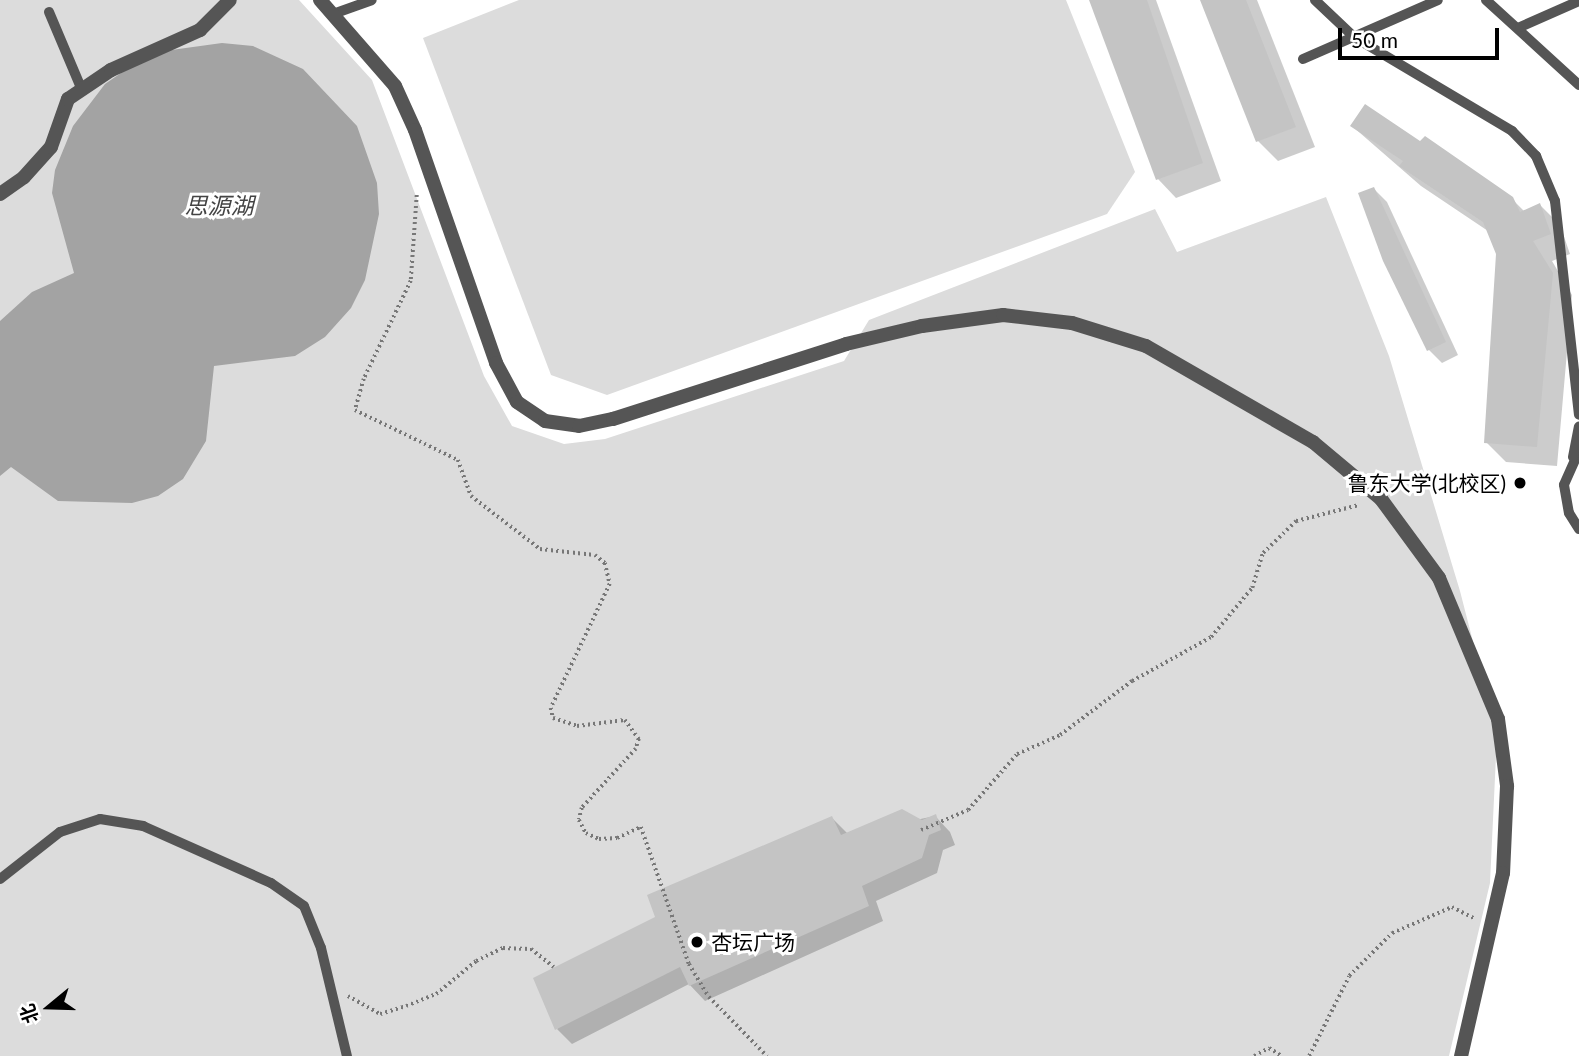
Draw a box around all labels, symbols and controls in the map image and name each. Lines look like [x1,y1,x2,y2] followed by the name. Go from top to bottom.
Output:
[1341,14,1502,58] scale bar
[1351,27,1398,52] text: 50 m
[185,191,253,219] water label: 思源湖
[1348,470,1506,496] place label: 鲁东大学(北校区)
[1512,475,1528,491] marker: 鲁东大学(北校区)
[711,929,795,955] place label: 杏坛广场
[689,934,705,950] marker: 杏坛广场
[14,972,84,1042] north arrow
[15,1001,43,1027] text: 北

